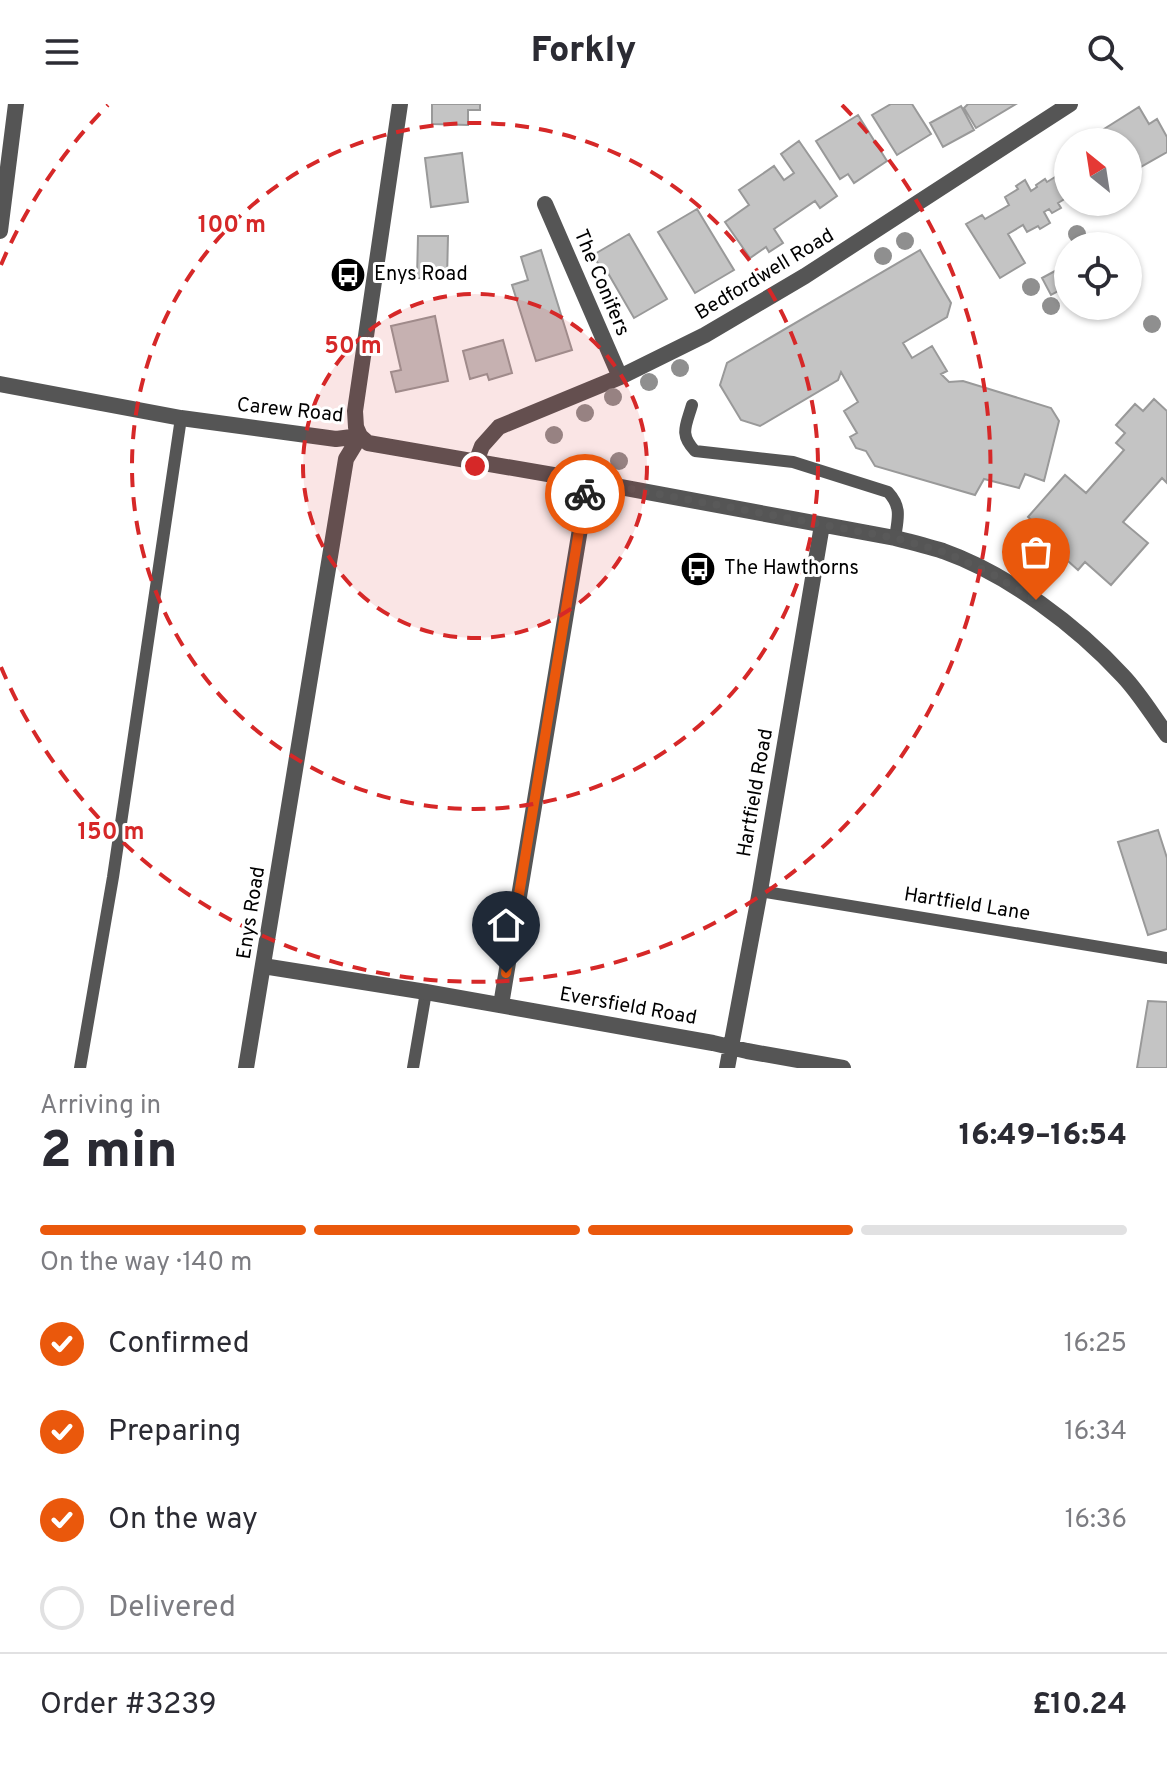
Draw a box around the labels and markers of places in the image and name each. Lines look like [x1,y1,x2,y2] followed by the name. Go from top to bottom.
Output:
[329,256,367,294] bus stop icon: Enys Road
[374,262,468,288] place label: Enys Road
[461,452,489,480] centre of rings
[1002,518,1070,600] pin
[679,550,717,588] bus stop icon: The Hawthorns
[724,556,859,582] place label: The Hawthorns
[472,891,540,973] pin

